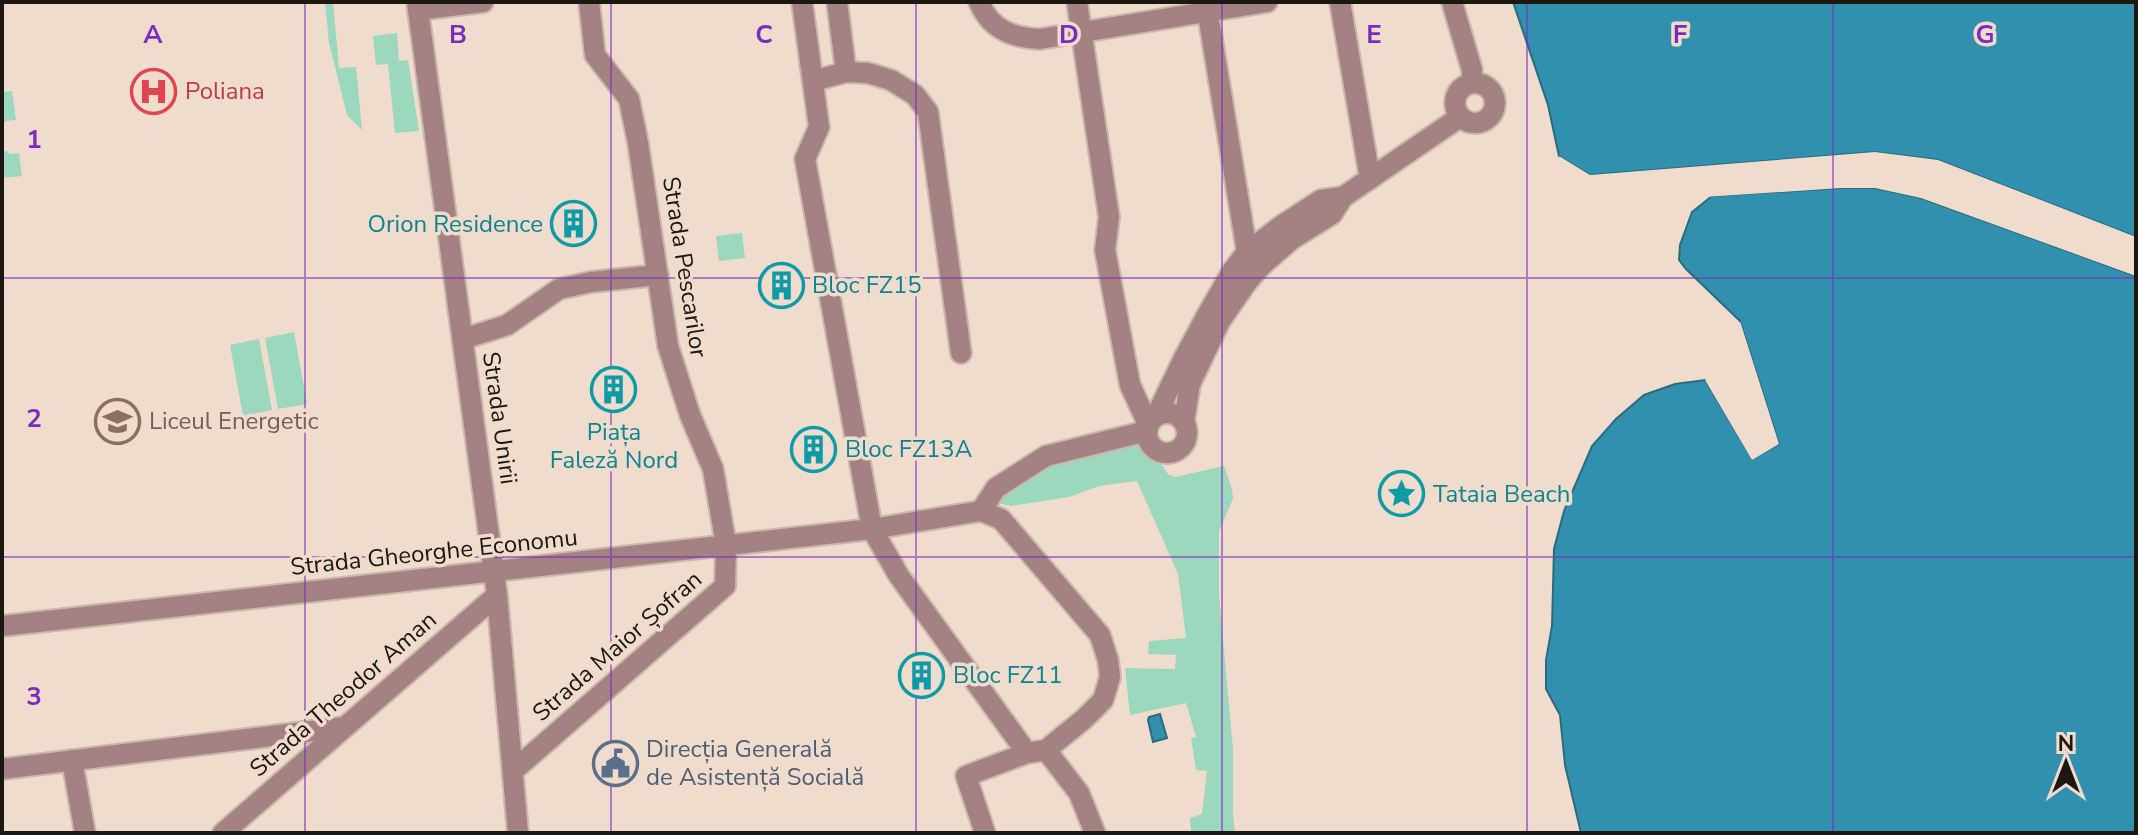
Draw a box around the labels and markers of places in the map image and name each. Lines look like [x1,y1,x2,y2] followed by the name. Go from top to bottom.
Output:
[130,67,178,115] hospital icon: Poliana
[185,75,265,107] place label: Poliana
[550,200,598,248] building icon: Orion Residence
[368,208,543,240] place label: Orion Residence
[757,261,805,309] building icon: Bloc FZ15
[812,269,922,301] place label: Bloc FZ15
[590,366,638,414] building icon: Piața Faleză Nord
[94,397,142,445] school or university icon: Liceul Energetic
[149,405,319,437] place label: Liceul Energetic
[550,416,678,476] place label: Piața Faleză Nord
[790,425,838,473] building icon: Bloc FZ13A
[845,433,973,465] place label: Bloc FZ13A
[1378,470,1426,518] place icon: Tataia Beach
[1433,478,1570,510] place label: Tataia Beach
[898,651,946,699] building icon: Bloc FZ11
[953,659,1063,691] place label: Bloc FZ11
[646,733,864,793] place label: Direcția Generală de Asistență Socială
[591,739,639,787] public building icon: Direcția Generală de Asistență Socială

